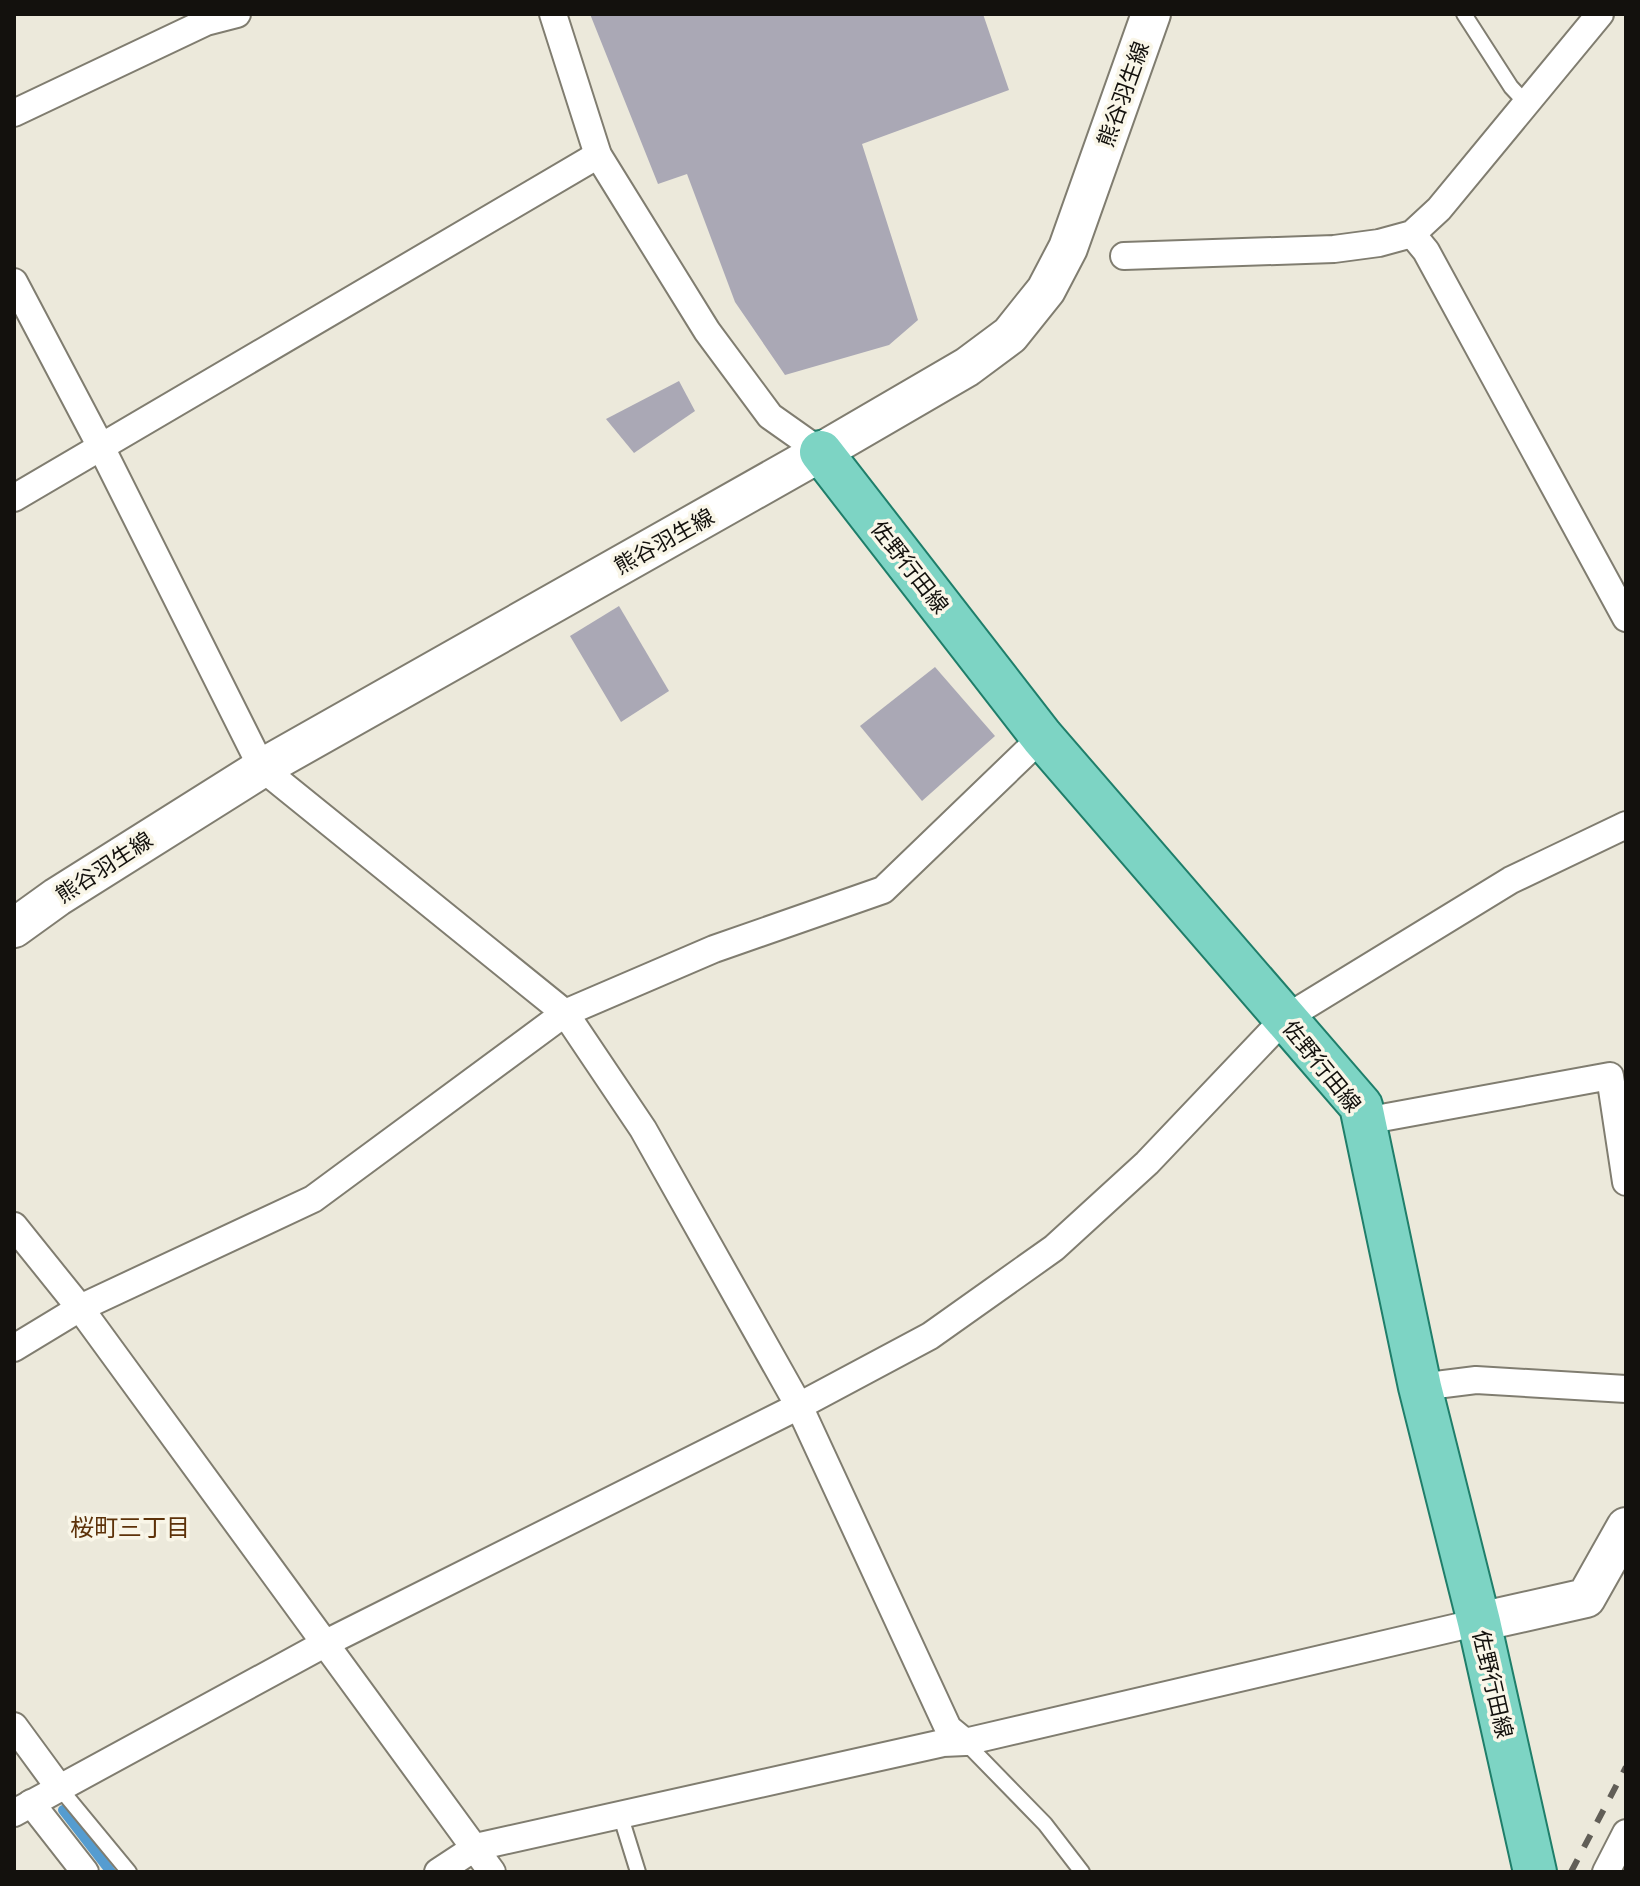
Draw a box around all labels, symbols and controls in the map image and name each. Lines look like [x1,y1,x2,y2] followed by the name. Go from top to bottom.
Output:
[1090,37,1156,151] street label: 熊谷羽生線
[609,501,719,581] street label: 熊谷羽生線
[864,514,956,620] street label: 佐野行田線
[50,824,158,910] street label: 熊谷羽生線
[1276,1014,1368,1118] street label: 佐野行田線
[70,1511,190,1544] district label: 桜町三丁目
[1466,1627,1520,1741] street label: 佐野行田線

